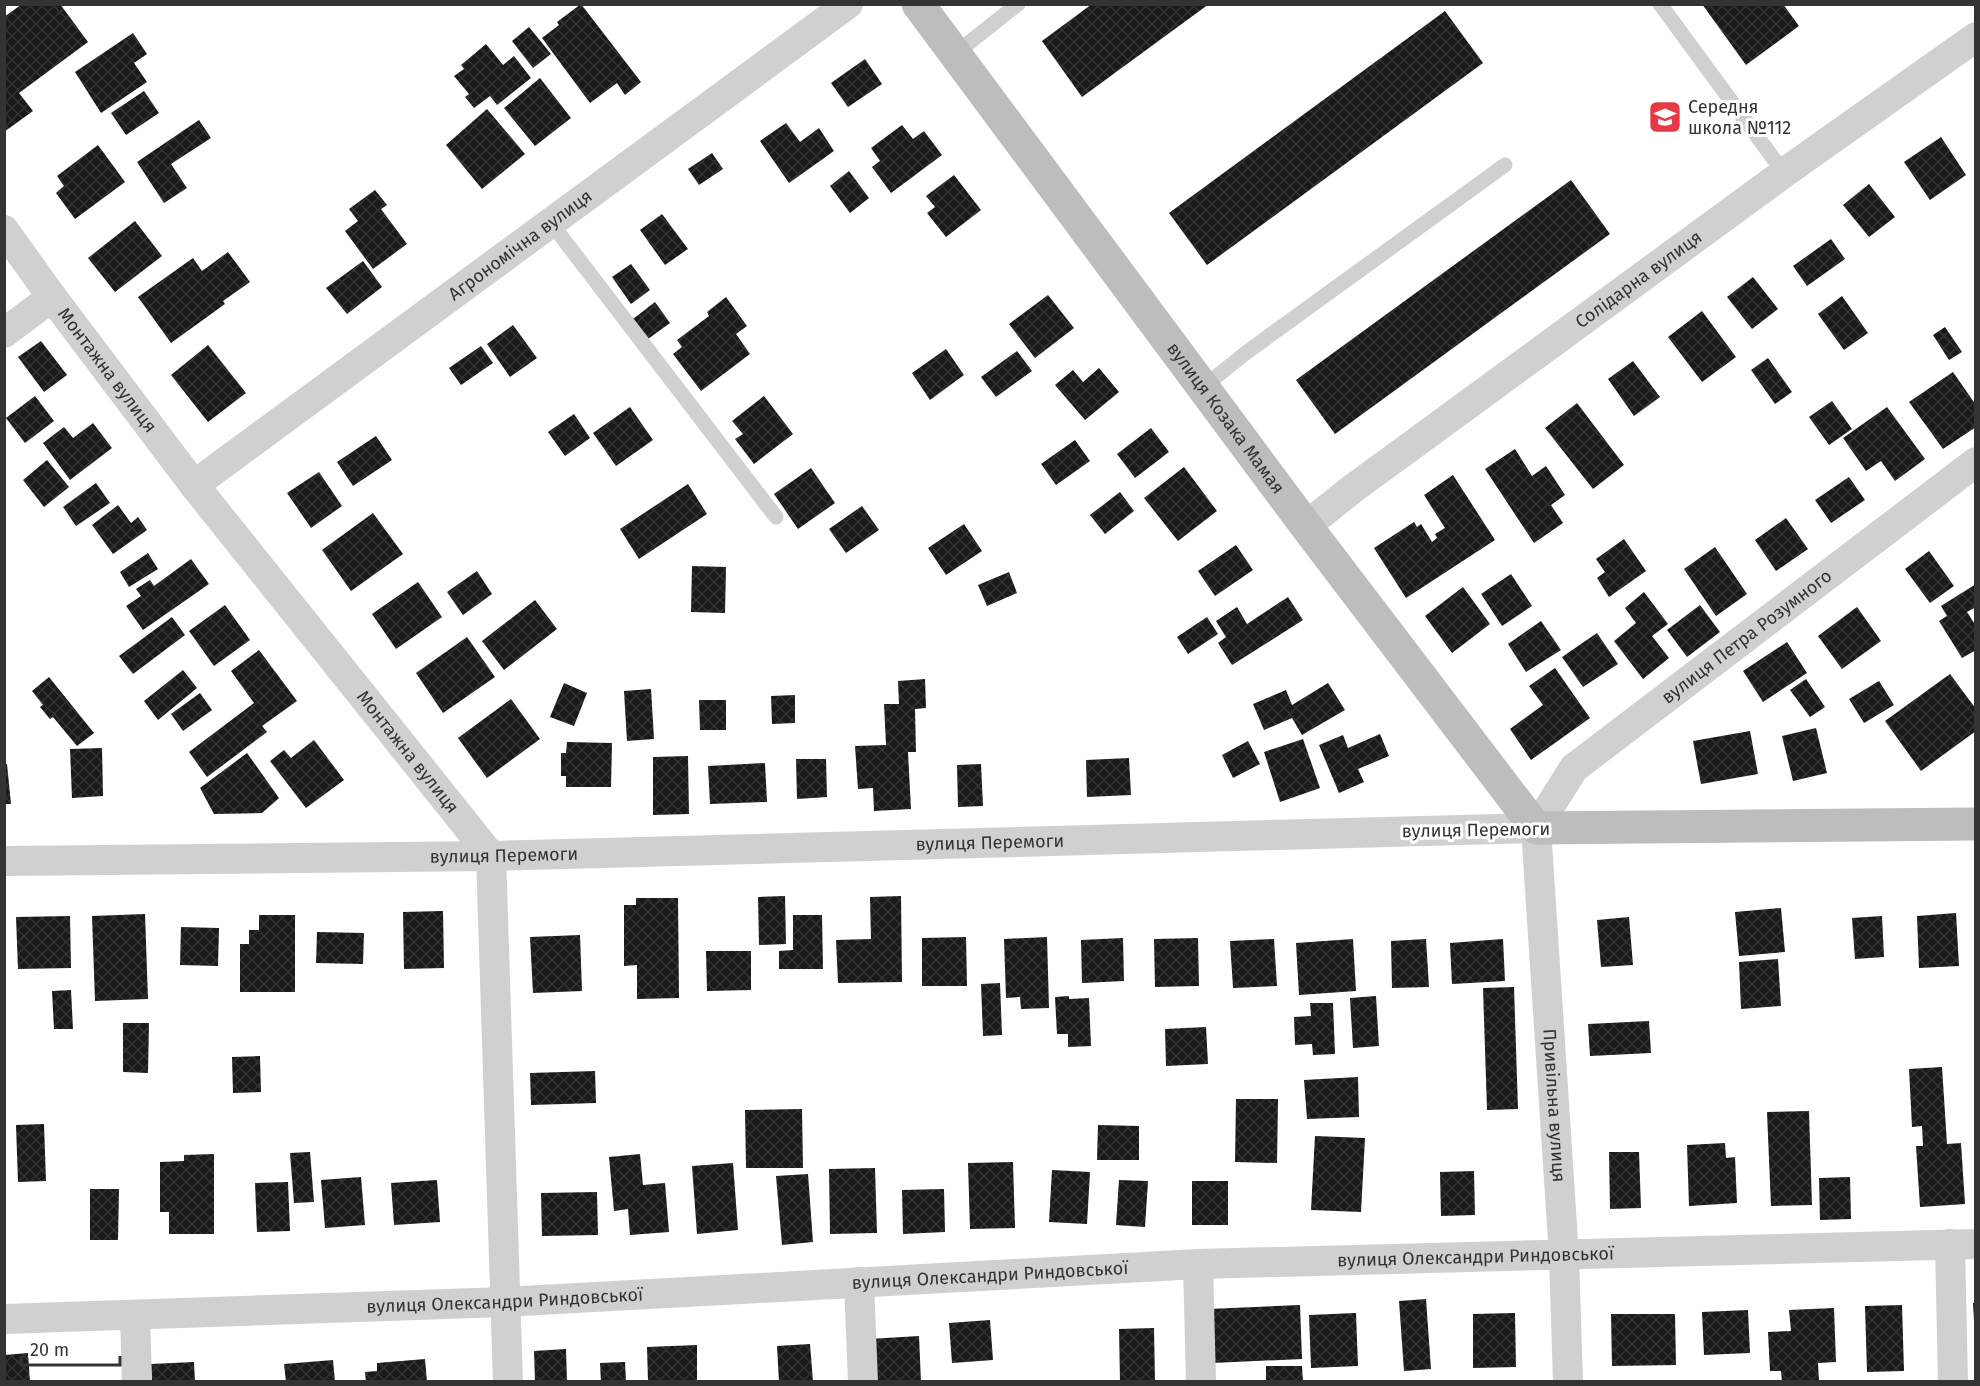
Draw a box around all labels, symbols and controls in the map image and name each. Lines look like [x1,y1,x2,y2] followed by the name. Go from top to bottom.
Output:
[1688,96,1791,139] place label: Середня школа №112
[1647,99,1683,135] school or university icon: Середня школа №112
[444,185,596,305] street label: Агрономічна вулиця
[1571,226,1706,333] street label: Солідарна вулиця
[53,303,161,437] street label: Монтажна вулиця
[1162,338,1289,498] street label: вулиця Козака Мамая
[1657,565,1836,708] street label: вулиця Петра Розумного
[352,686,463,818] street label: Монтажна вулиця
[1402,818,1550,842] street label: вулиця Перемоги
[915,830,1064,856] street label: вулиця Перемоги
[430,843,579,868] street label: вулиця Перемоги
[1538,1028,1570,1183] street label: Привільна вулиця
[1337,1242,1615,1271] street label: вулиця Олександри Риндовської
[851,1257,1130,1294] street label: вулиця Олександри Риндовської
[366,1283,644,1318] street label: вулиця Олександри Риндовської
[21,1329,120,1367] scale bar
[30,1339,69,1361] text: 20 m

